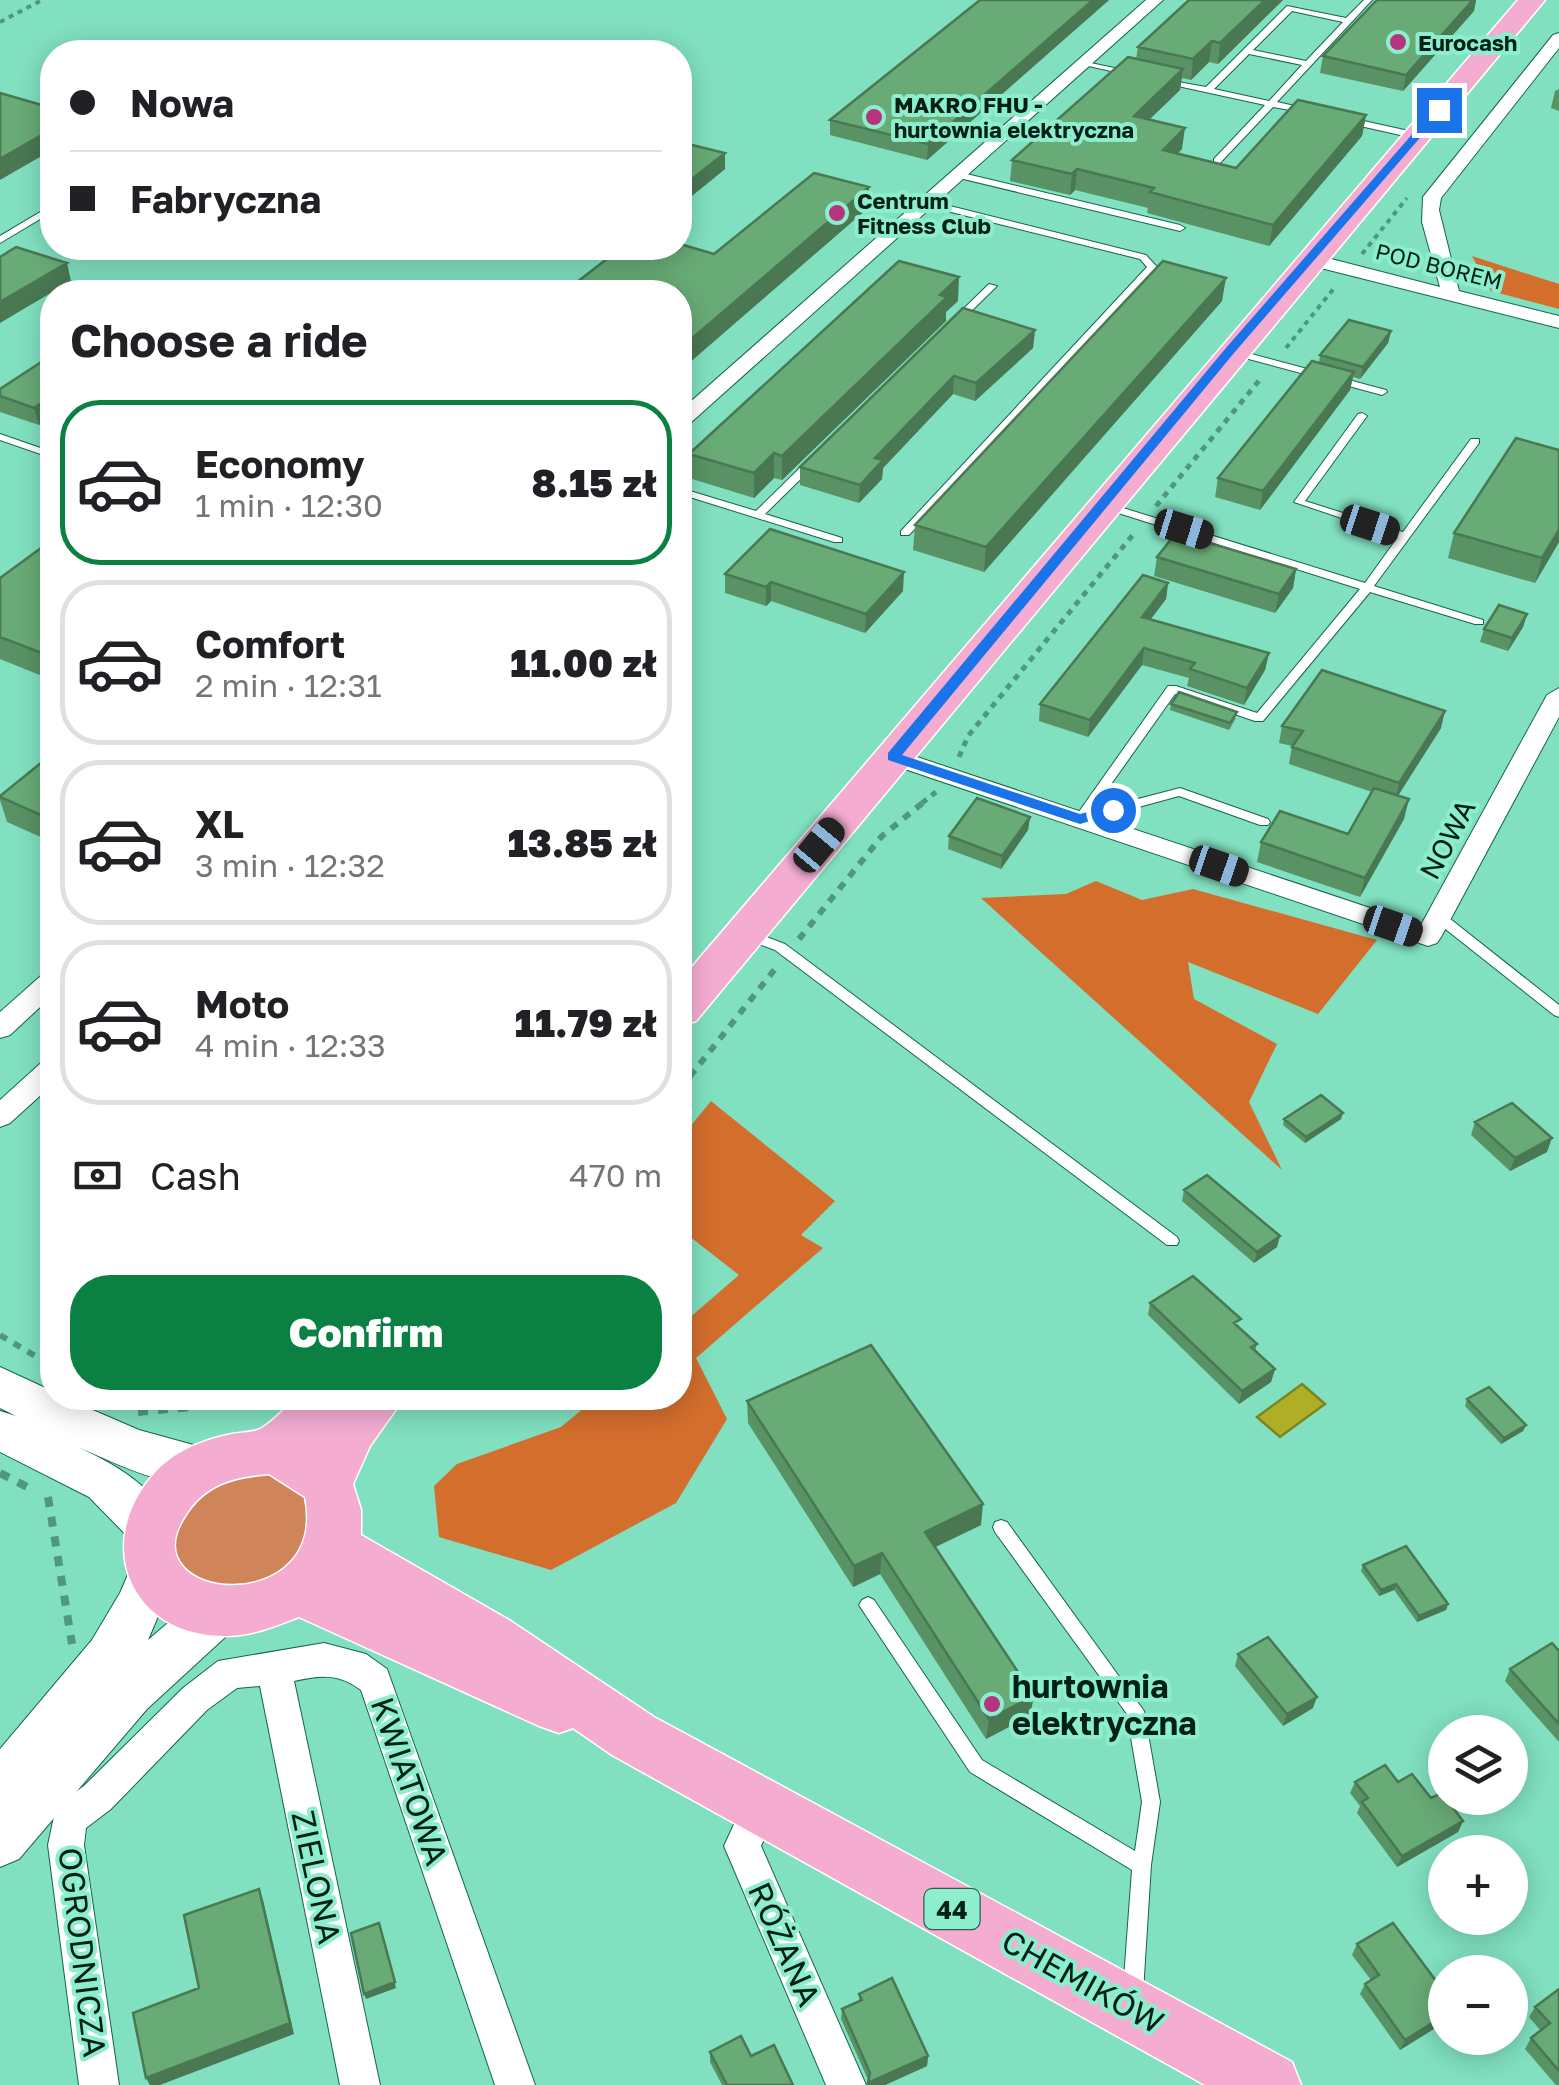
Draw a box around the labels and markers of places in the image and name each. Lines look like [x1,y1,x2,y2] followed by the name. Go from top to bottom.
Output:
[1418,29,1517,56] place label: Eurocash
[1387,31,1409,53] marker: Eurocash
[894,91,1134,143] place label: MAKRO FHU - hurtownia elektryczna
[863,106,885,128] marker: MAKRO FHU - hurtownia elektryczna
[857,187,991,239] place label: Centrum Fitness Club
[826,202,848,224] marker: Centrum Fitness Club
[1012,1667,1197,1742] place label: hurtownia elektryczna
[981,1693,1003,1715] marker: hurtownia elektryczna

